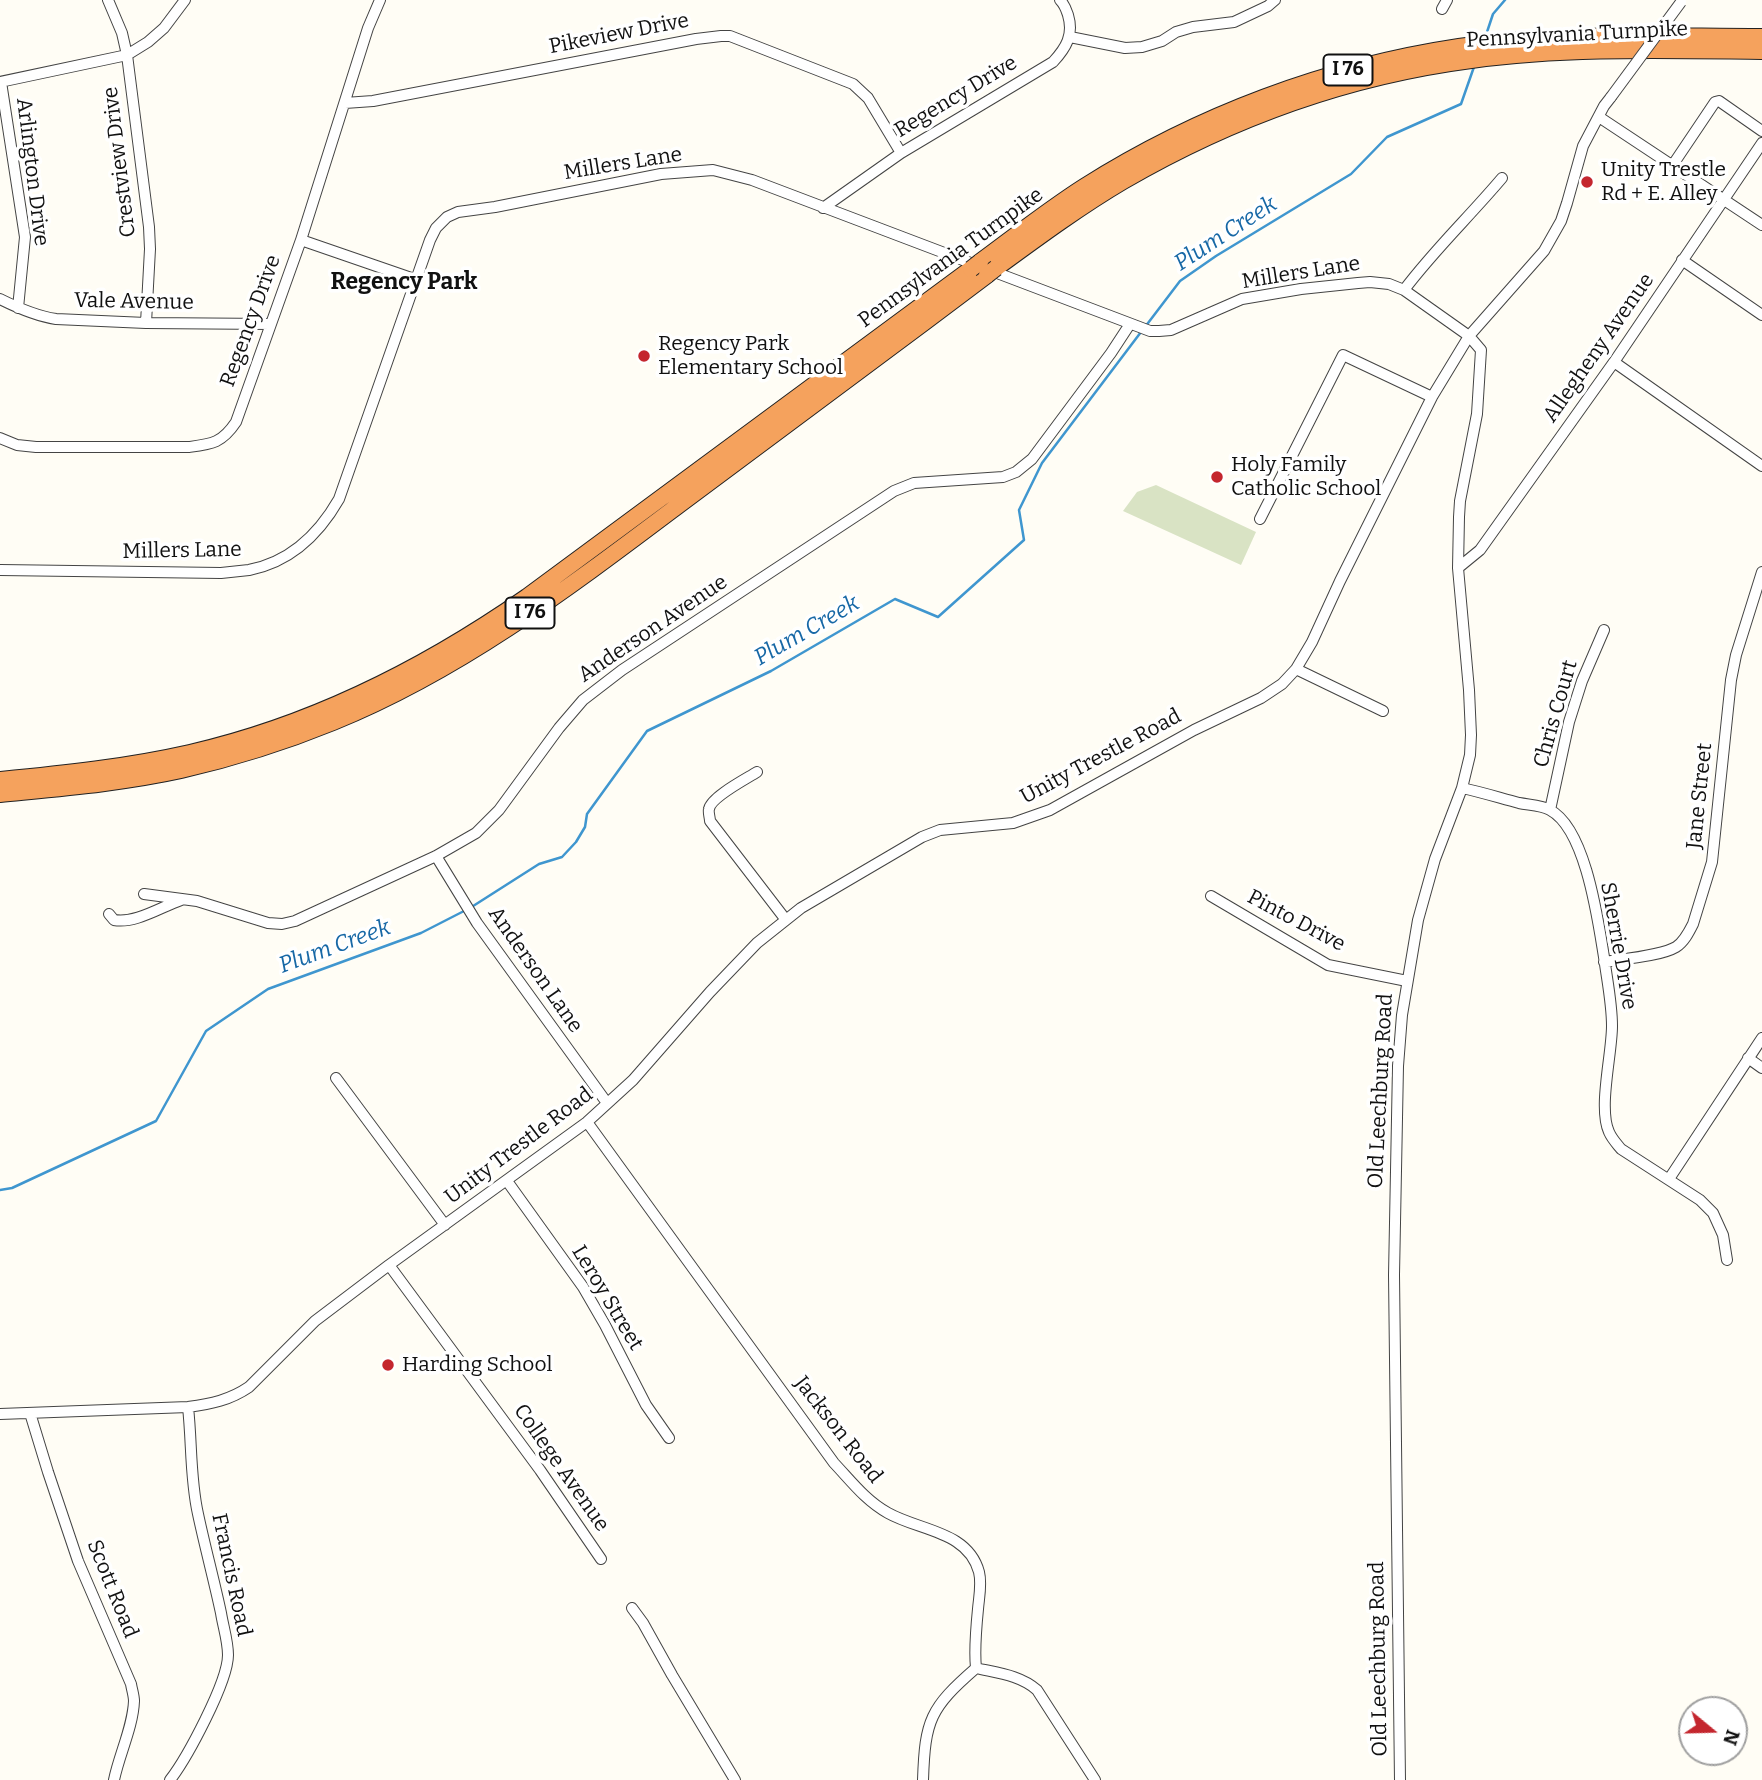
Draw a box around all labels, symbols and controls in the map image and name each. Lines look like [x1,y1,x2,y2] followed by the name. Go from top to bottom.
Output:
[547,8,691,60] street label: Pikeview Drive
[1465,17,1689,53] street label: Pennsylvania Turnpike
[890,51,1022,143] street label: Regency Drive
[1324,54,1372,86] road number: I 76
[98,85,142,239] street label: Crestview Drive
[10,96,54,248] street label: Arlington Drive
[562,142,684,186] street label: Millers Lane
[1601,157,1726,207] place label: Unity Trestle Rd + E. Alley
[1579,174,1595,190] marker: Unity Trestle Rd + E. Alley
[854,183,1048,333] street label: Pennsylvania Turnpike
[1170,191,1282,277] water label: Plum Creek
[1240,251,1362,295] street label: Millers Lane
[215,252,287,390] street label: Regency Drive
[331,269,477,297] district label: Regency Park
[1538,269,1660,427] street label: Allegheny Avenue
[74,288,194,316] street label: Vale Avenue
[658,331,843,381] place label: Regency Park Elementary School
[636,348,652,364] marker: Regency Park Elementary School
[1231,452,1381,502] place label: Holy Family Catholic School
[1209,469,1225,485] marker: Holy Family Catholic School
[122,537,242,565] street label: Millers Lane
[574,570,732,688] street label: Anderson Avenue
[750,590,864,672] water label: Plum Creek
[505,598,554,628] road number: I 76
[1529,657,1583,771] street label: Chris Court
[1016,704,1186,810] street label: Unity Trestle Road
[1682,742,1718,850] street label: Jane Street
[1594,880,1642,1012] street label: Sherrie Drive
[1243,885,1349,957] street label: Pinto Drive
[482,902,588,1038] street label: Anderson Lane
[275,914,395,980] water label: Plum Creek
[1363,993,1399,1189] street label: Old Leechburg Road
[440,1082,598,1210] street label: Unity Trestle Road
[566,1241,648,1355] street label: Leroy Street
[402,1352,553,1378] place label: Harding School
[380,1357,396,1373] marker: Harding School
[788,1372,888,1488] street label: Jackson Road
[508,1399,614,1537] street label: College Avenue
[206,1511,256,1639] street label: Francis Road
[81,1536,143,1642] street label: Scott Road
[1365,1561,1393,1757] street label: Old Leechburg Road
[1678,1696,1748,1766] north arrow
[1718,1727,1745,1748] text: N

